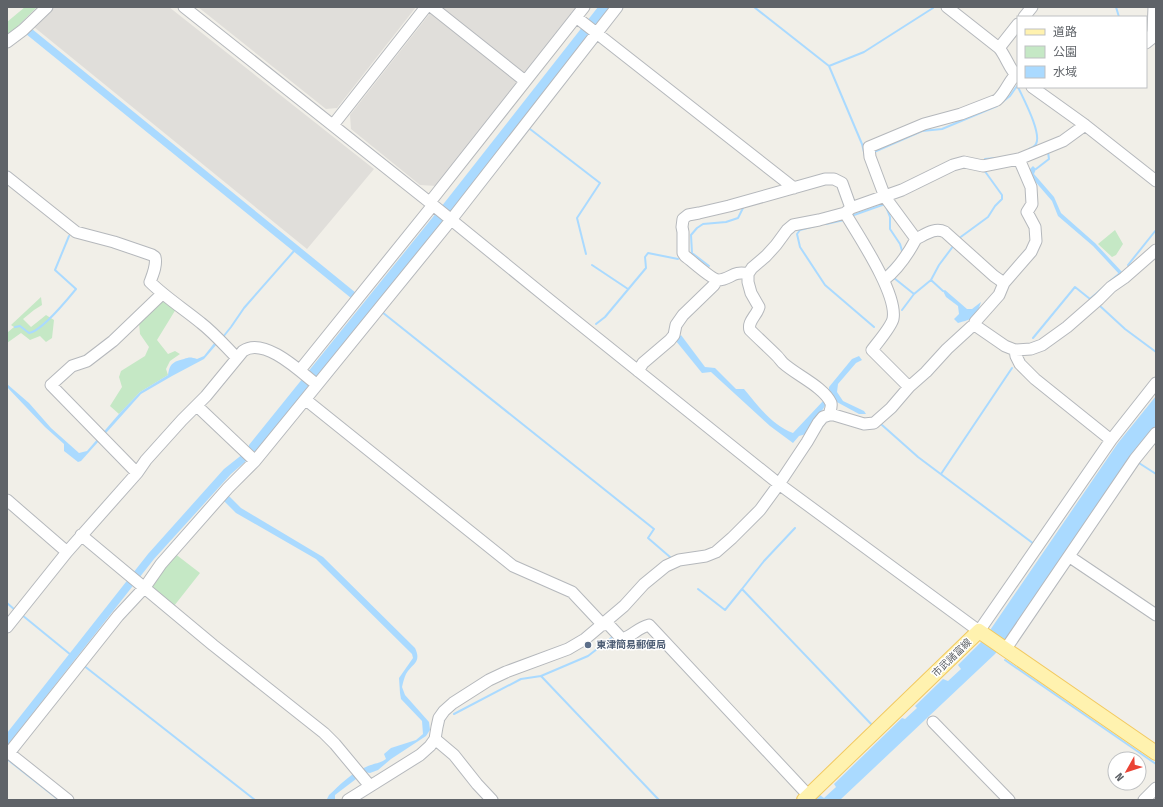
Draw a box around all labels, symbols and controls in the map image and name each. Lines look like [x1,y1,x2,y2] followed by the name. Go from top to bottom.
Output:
[1017,16,1147,88] legend
[1053,25,1077,39] text: 道路
[1053,45,1077,59] text: 公園
[1053,65,1077,79] text: 水域
[930,636,974,680] street label: 市武諸富線
[596,639,666,651] place label: 東津簡易郵便局
[583,640,593,650] marker: 東津簡易郵便局
[1107,751,1147,791] north arrow
[1112,770,1127,784] text: N

